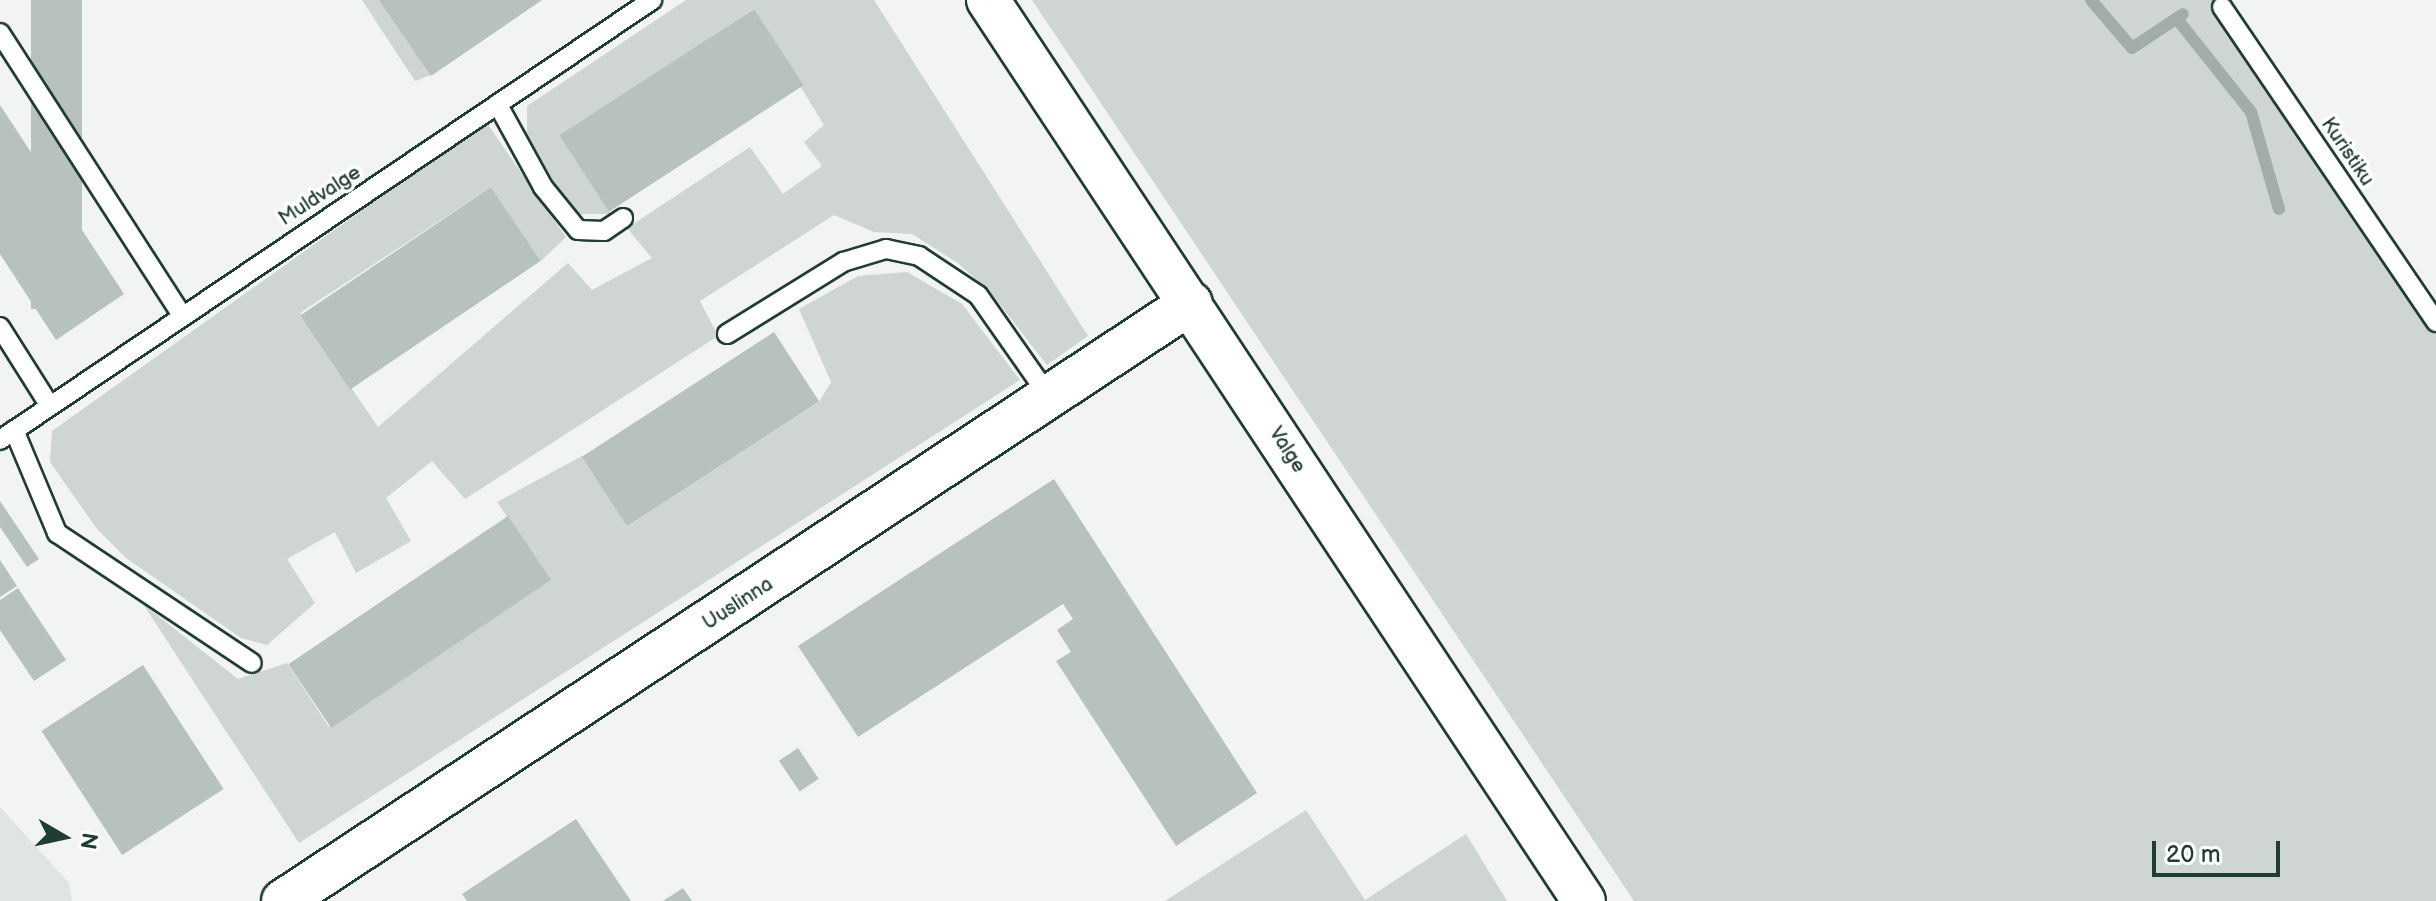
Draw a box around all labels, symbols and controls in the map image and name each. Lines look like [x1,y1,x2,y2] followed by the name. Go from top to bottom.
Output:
[2316,113,2378,191] street label: Kuristiku
[275,161,365,231] street label: Muldvalge
[1263,423,1311,477] street label: Valge
[698,573,778,635] street label: Uuslinna
[24,797,104,877] north arrow
[2156,825,2284,875] scale bar
[74,831,103,851] text: N
[2166,840,2221,869] text: 20 m

